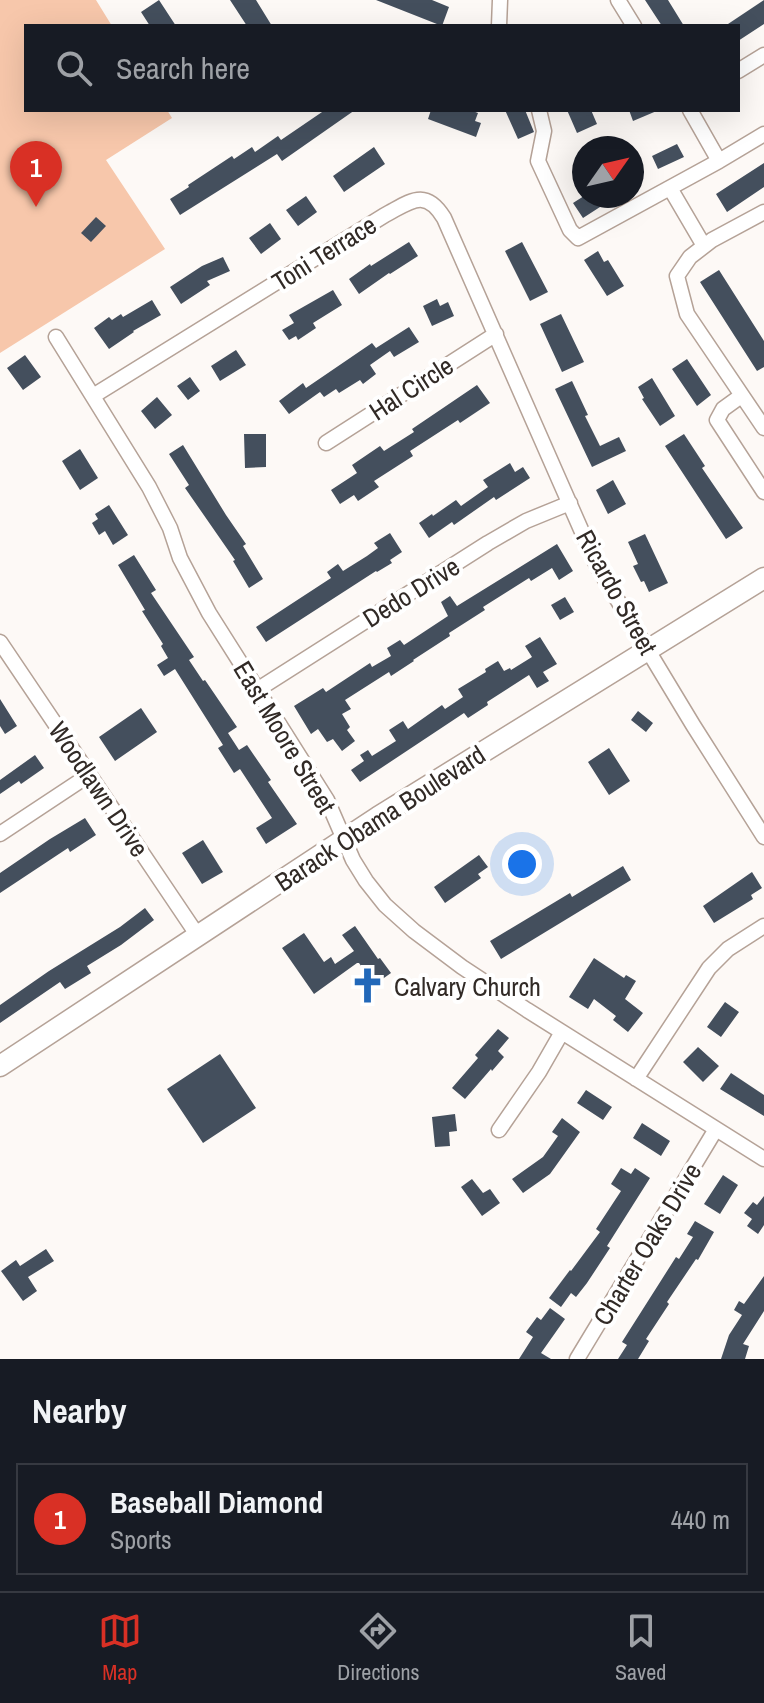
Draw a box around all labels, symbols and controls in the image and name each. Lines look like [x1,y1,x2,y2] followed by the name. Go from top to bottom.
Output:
[24,24,740,112] search box
[52,46,96,90] icon: search
[116,48,250,88] text: Search here
[572,136,644,208] north arrow
[10,141,62,207] pin: 1
[265,207,383,299] street label: Toni Terrace
[362,348,460,428] street label: Hal Circle
[568,523,666,661] street label: Ricardo Street
[356,549,466,635] street label: Dedo Drive
[226,654,344,820] street label: East Moore Street
[41,715,157,863] street label: Woodlawn Drive
[268,737,492,899] street label: Barack Obama Boulevard
[502,844,542,884] your location
[349,967,387,1005] church icon: Calvary Church
[394,969,541,1004] place label: Calvary Church
[585,1156,709,1332] street label: Charter Oaks Drive
[32,1388,127,1434] text: Nearby
[110,1482,323,1522] text: Baseball Diamond
[54,1502,66,1537] text: 1
[671,1502,730,1537] text: 440 m
[110,1522,172,1557] text: Sports
[98,1609,142,1687] tab: Map
[337,1609,420,1687] tab: Directions
[615,1609,666,1687] tab: Saved

